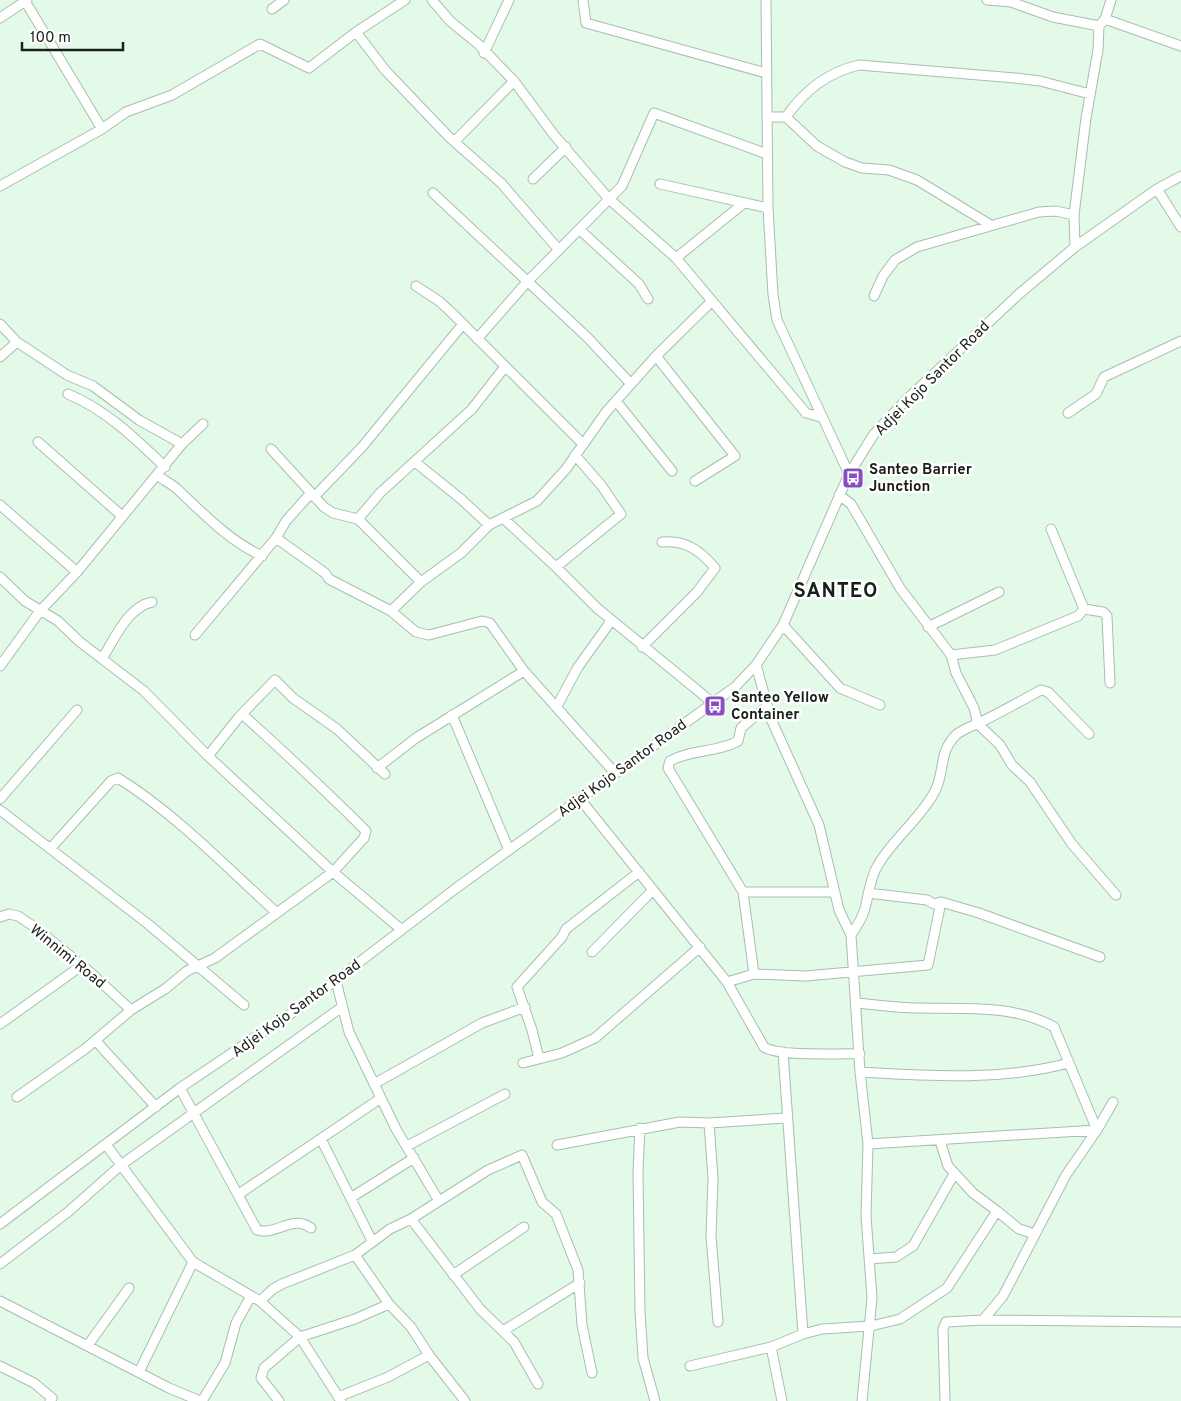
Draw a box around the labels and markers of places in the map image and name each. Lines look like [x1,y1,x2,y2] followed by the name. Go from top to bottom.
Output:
[869,461,973,497] place label: Santeo Barrier Junction
[841,466,865,490] bus stop icon: Santeo Barrier Junction
[731,689,829,725] place label: Santeo Yellow Container
[703,694,727,718] bus stop icon: Santeo Yellow Container

